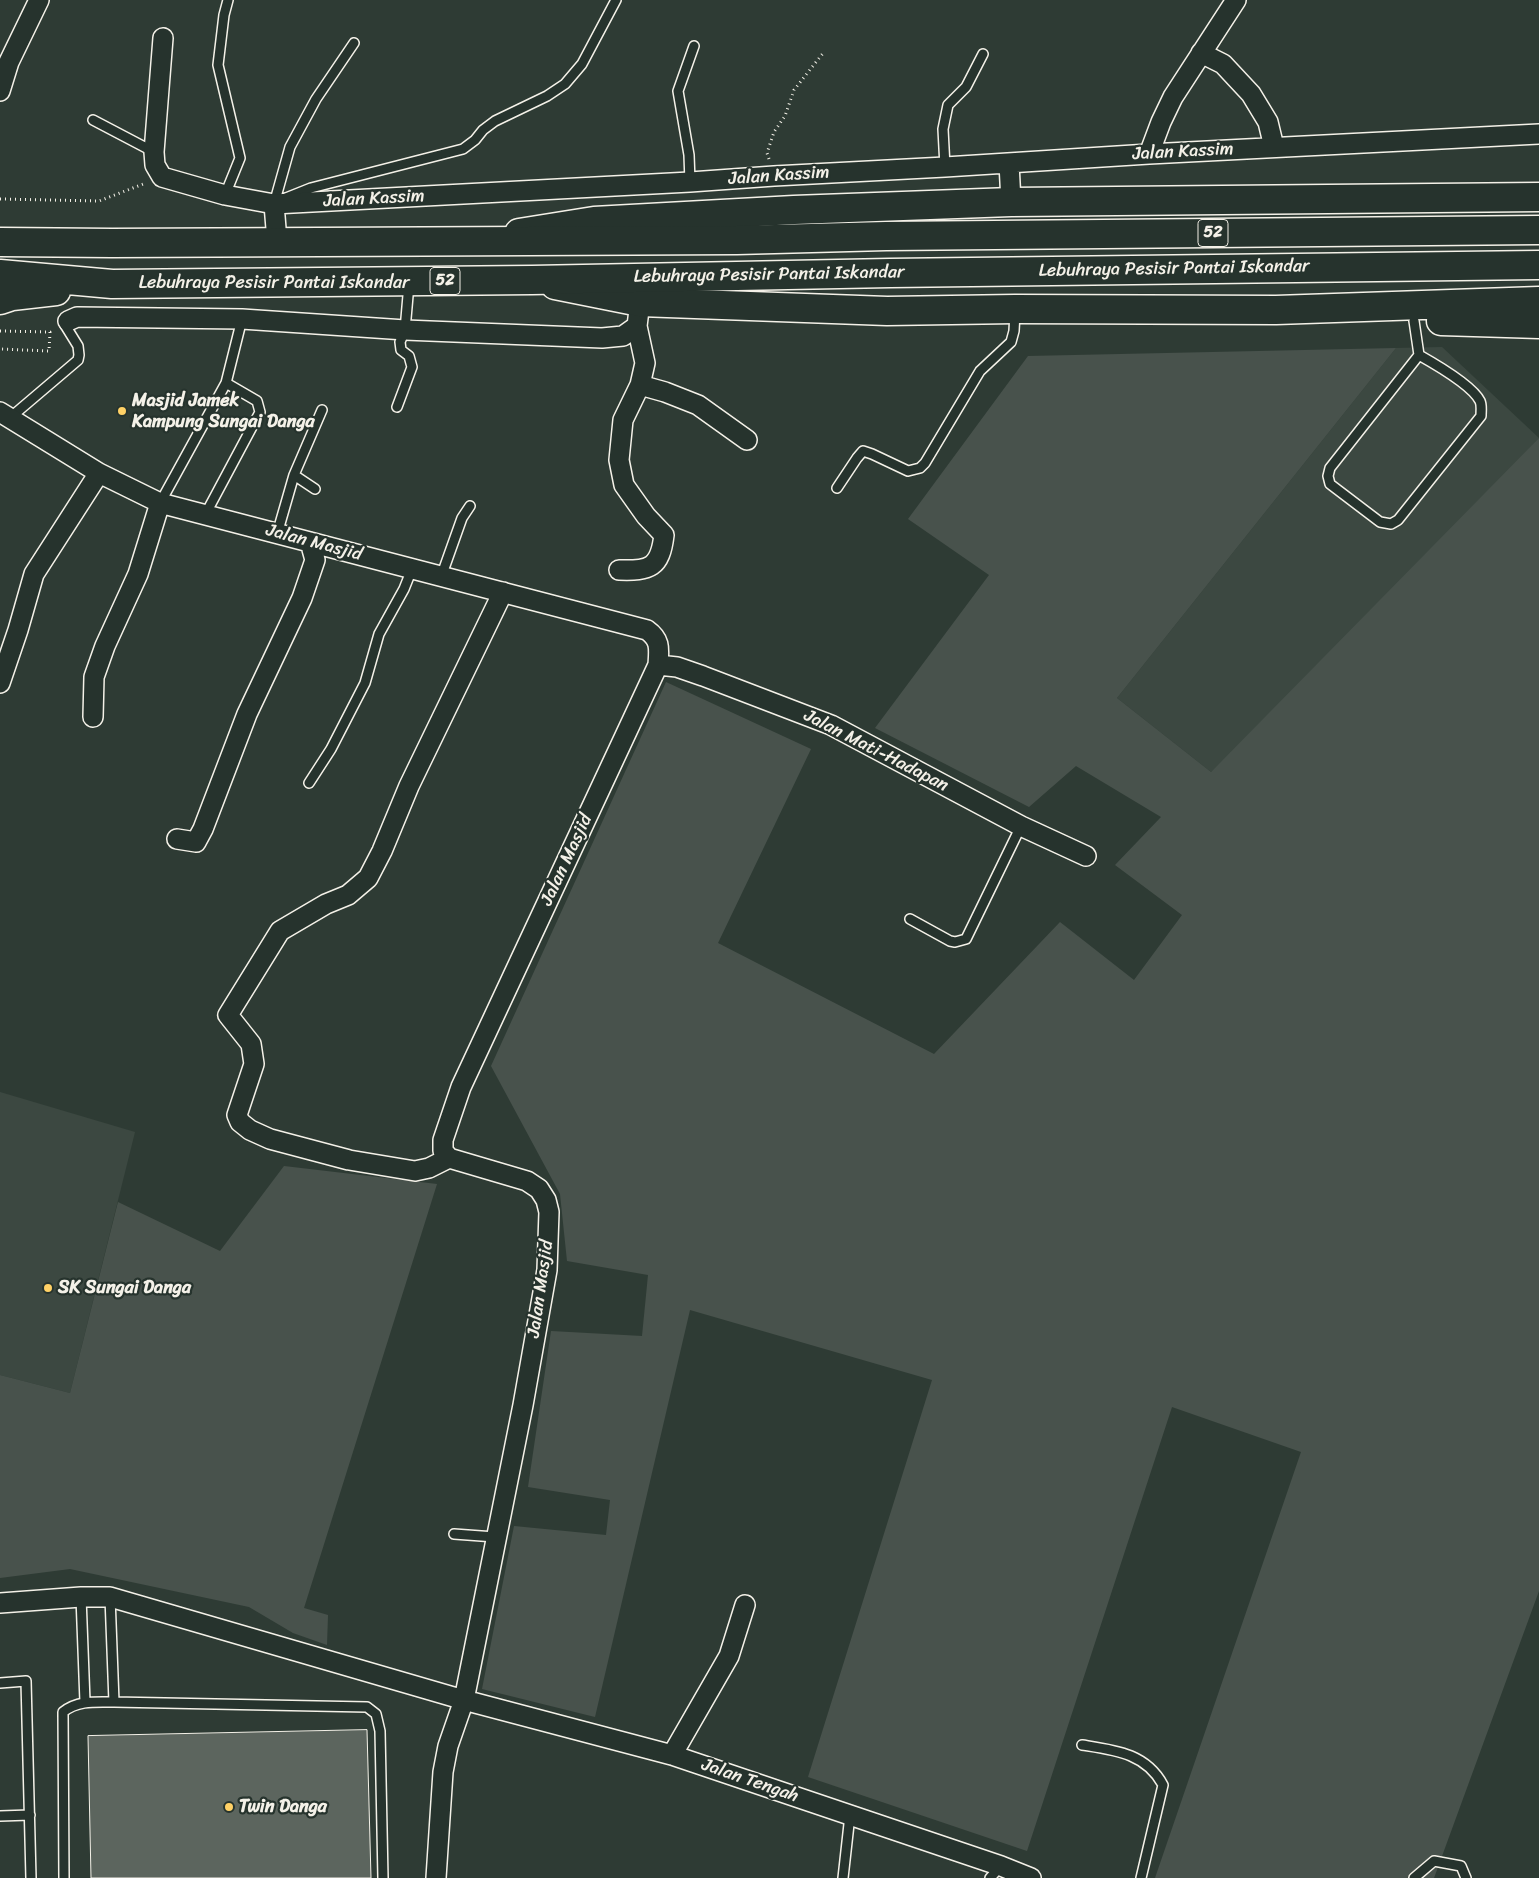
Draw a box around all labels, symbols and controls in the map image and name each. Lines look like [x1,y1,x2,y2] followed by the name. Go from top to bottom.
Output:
[1132,139,1234,165] street label: Jalan Kassim
[728,162,830,190] street label: Jalan Kassim
[323,186,425,212] street label: Jalan Kassim
[1198,220,1228,247] road number: 52
[1039,256,1309,282] street label: Lebuhraya Pesisir Pantai Iskandar
[634,262,904,288] street label: Lebuhraya Pesisir Pantai Iskandar
[430,268,460,294] road number: 52
[139,272,409,294] street label: Lebuhraya Pesisir Pantai Iskandar
[132,390,315,432] place label: Masjid Jamek Kampung Sungai Danga
[116,405,128,417] marker: Masjid Jamek Kampung Sungai Danga
[264,520,364,566] street label: Jalan Masjid
[800,705,952,797] street label: Jalan Mati-Hadapan
[536,811,598,909] street label: Jalan Masjid
[523,1239,559,1339] street label: Jalan Masjid
[58,1277,191,1299] place label: SK Sungai Danga
[42,1282,54,1294] marker: SK Sungai Danga
[699,1754,801,1808] street label: Jalan Tengah
[239,1796,327,1818] place label: Twin Danga
[223,1801,235,1813] marker: Twin Danga

